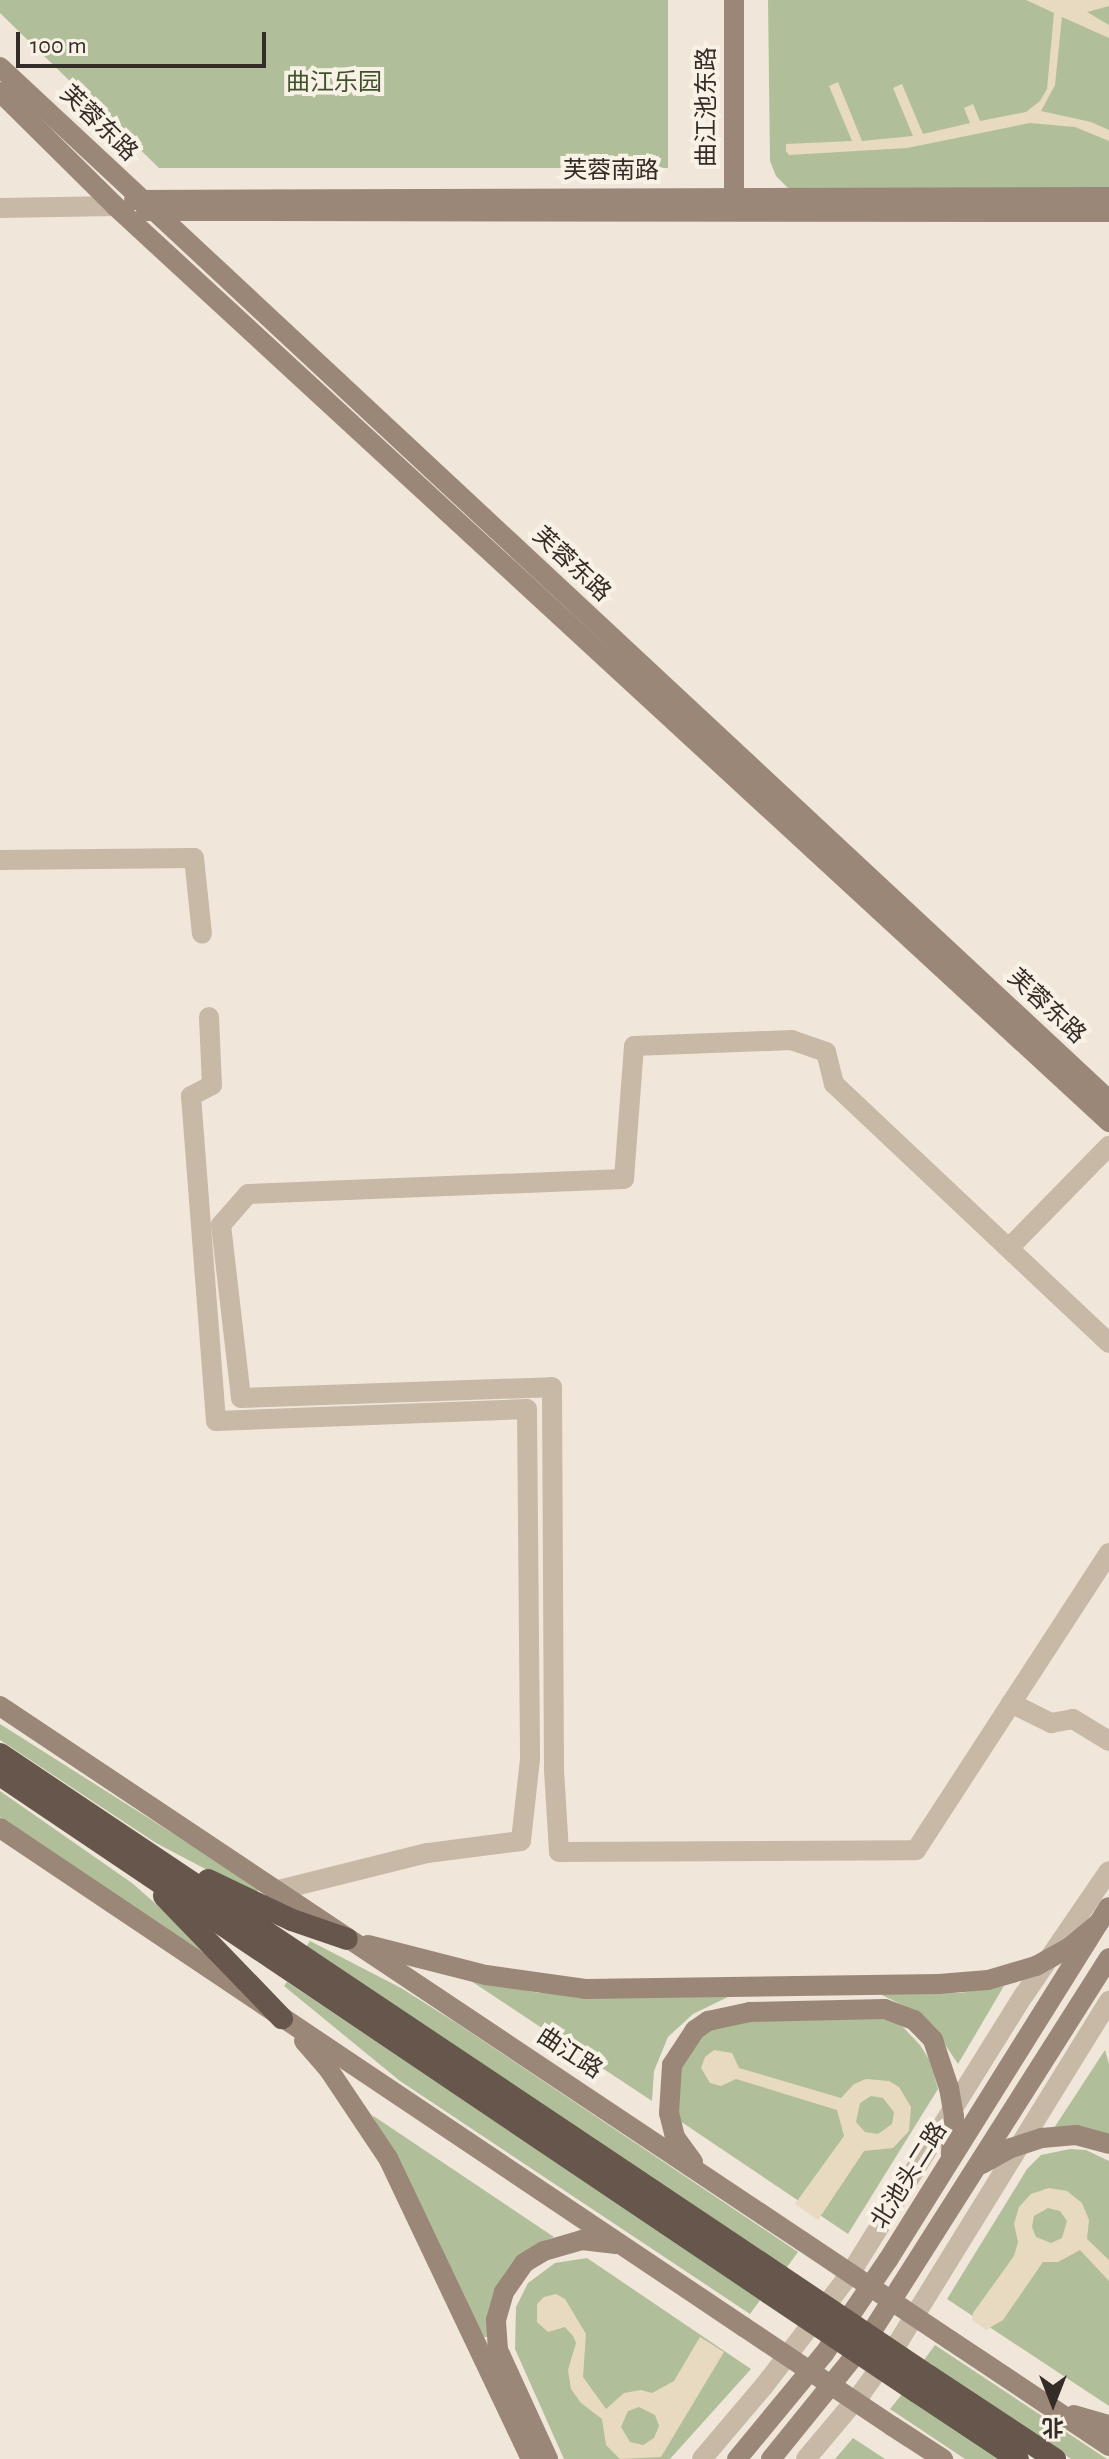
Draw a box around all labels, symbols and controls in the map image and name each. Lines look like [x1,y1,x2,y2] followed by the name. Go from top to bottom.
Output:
[20,16,270,66] scale bar
[30,34,87,58] text: 100 m
[694,47,722,167] street label: 曲江池东路
[286,70,382,98] park label: 曲江乐园
[53,80,143,168] street label: 芙蓉东路
[563,158,659,186] street label: 芙蓉南路
[526,522,616,608] street label: 芙蓉东路
[1001,964,1091,1050] street label: 芙蓉东路
[531,2022,607,2086] street label: 曲江路
[866,2117,954,2235] street label: 北池头二路
[1013,2363,1093,2443] north arrow
[1042,2416,1064,2438] text: 北

